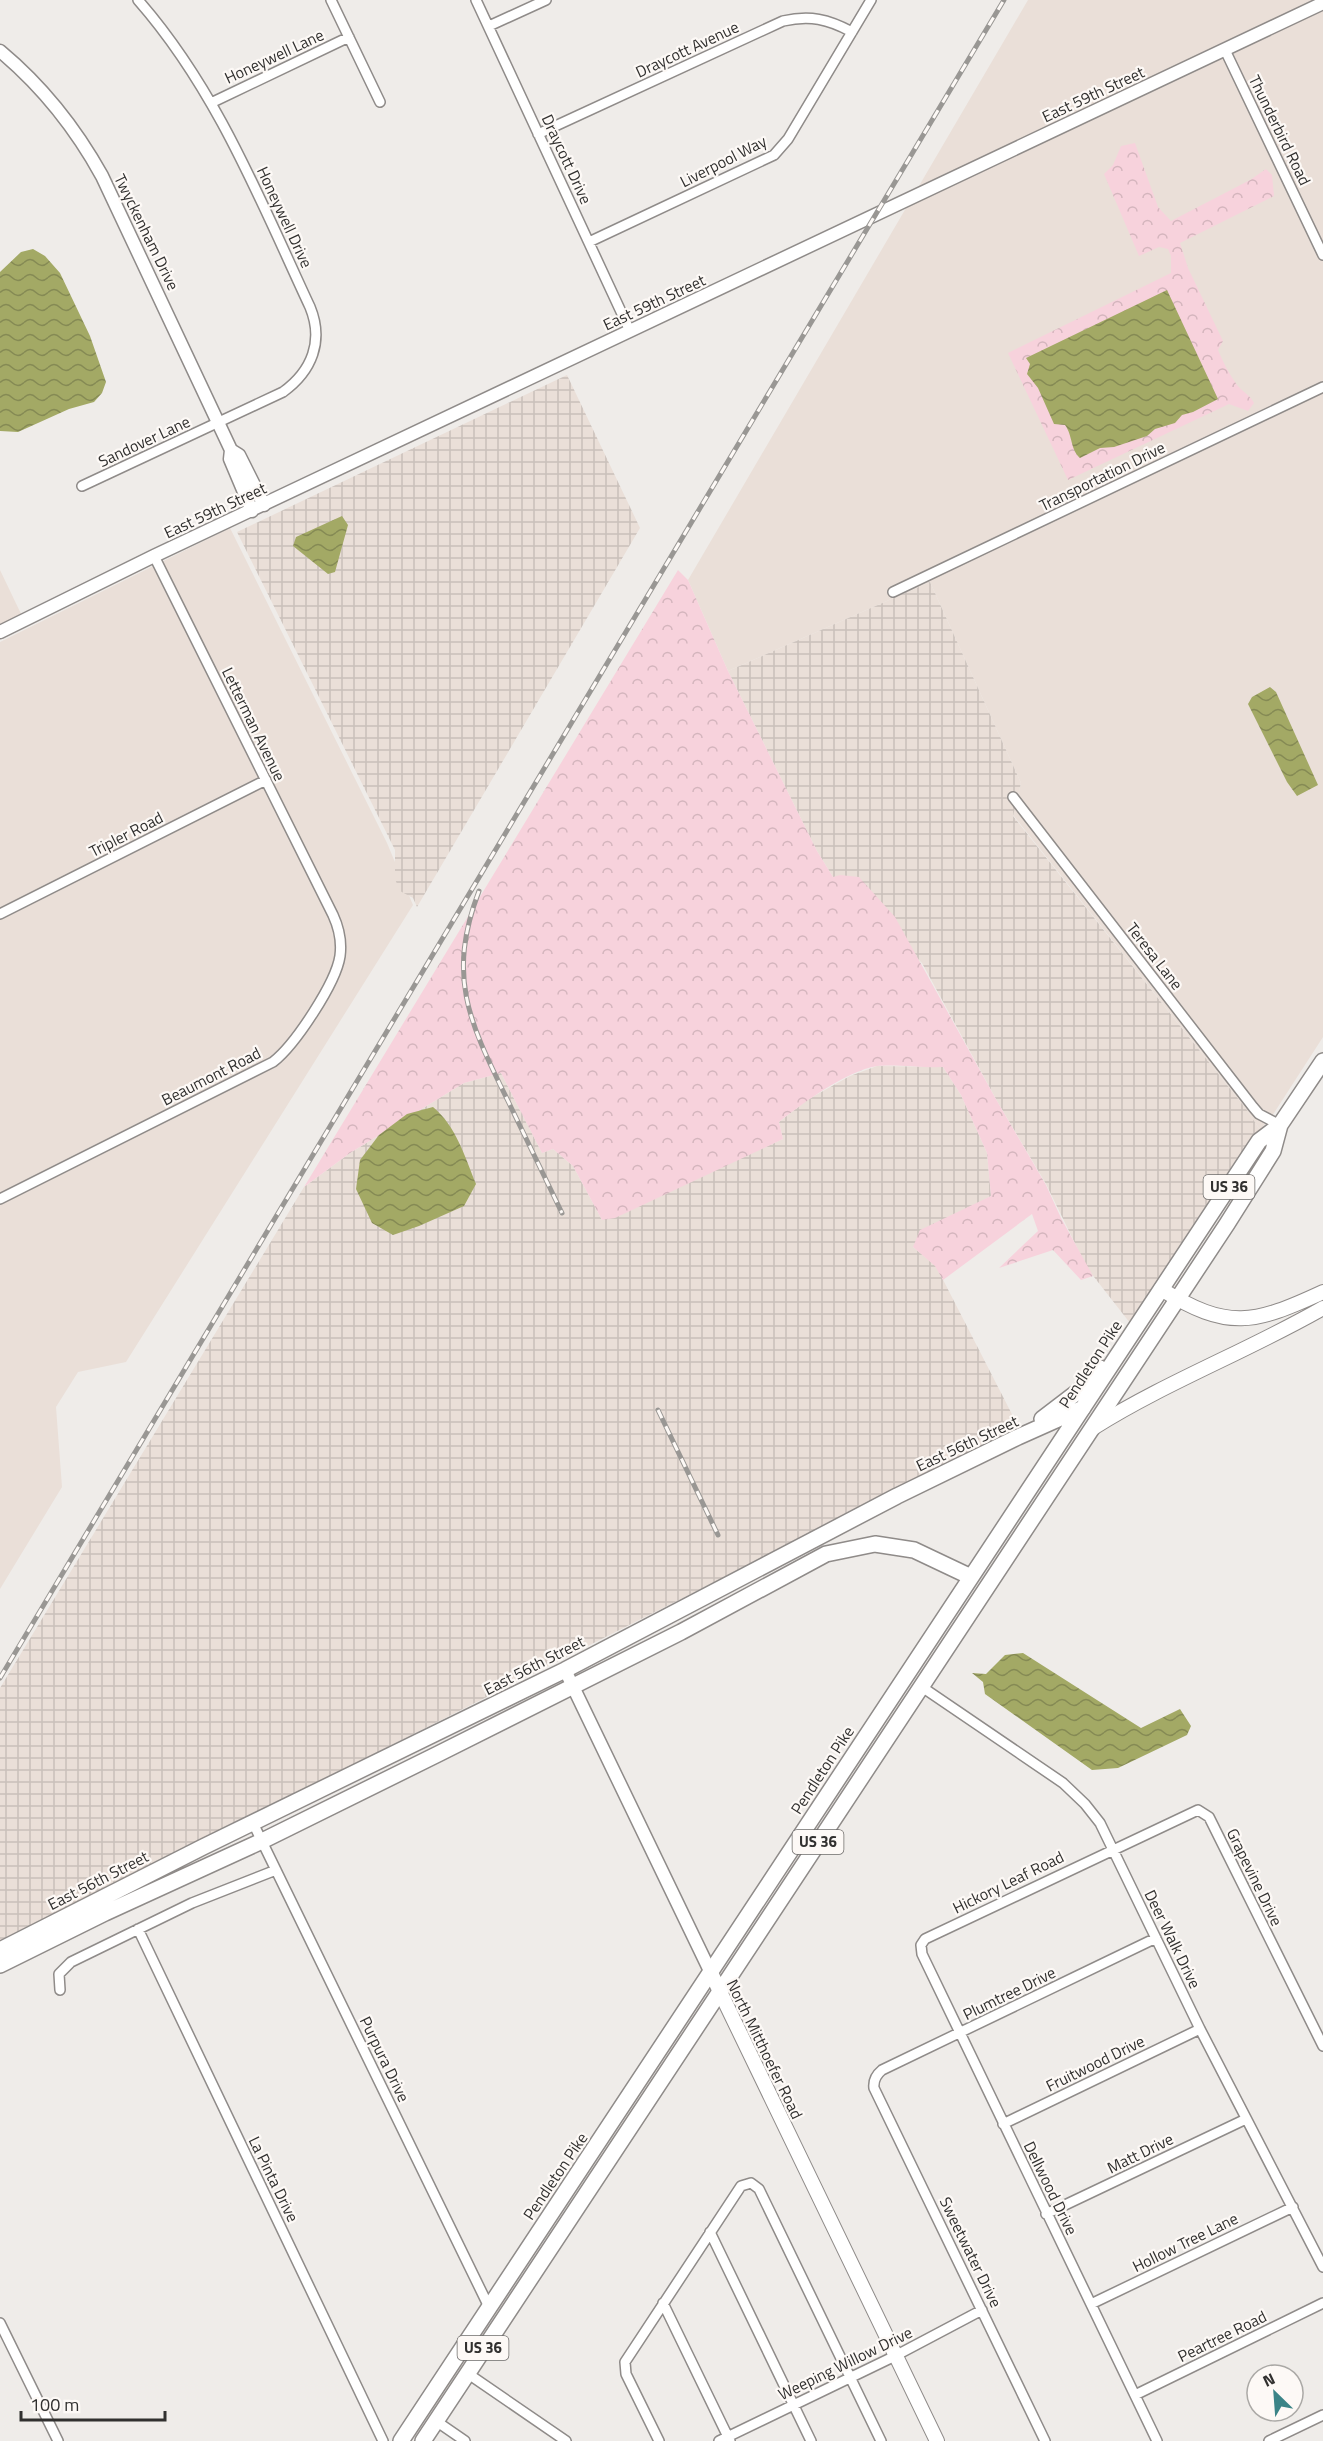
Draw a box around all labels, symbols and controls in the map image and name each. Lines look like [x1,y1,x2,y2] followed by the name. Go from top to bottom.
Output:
[631,15,743,83] street label: Draycott Avenue
[220,23,328,89] street label: Honeywell Lane
[1038,60,1148,128] street label: East 59th Street
[1243,71,1317,189] street label: Thunderbird Road
[536,110,598,208] street label: Draycott Drive
[675,129,771,193] street label: Liverpool Way
[251,162,319,272] street label: Honeywell Drive
[108,170,186,294] street label: Twyckenham Drive
[599,268,709,336] street label: East 59th Street
[94,409,194,473] street label: Sandover Lane
[1035,435,1169,517] street label: Transportation Drive
[160,476,270,544] street label: East 59th Street
[216,663,292,785] street label: Letterman Avenue
[85,805,167,863] street label: Tripler Road
[1121,917,1189,995] street label: Teresa Lane
[157,1041,265,1111] street label: Beaumont Road
[1204,1175,1254,1199] road number: US 36
[1052,1315,1128,1413] street label: Pendleton Pike
[912,1409,1022,1477] street label: East 56th Street
[479,1629,589,1701] street label: East 56th Street
[784,1721,860,1819] street label: Pendleton Pike
[1221,1824,1289,1930] street label: Grapevine Drive
[792,1830,844,1854] road number: US 36
[43,1844,153,1916] street label: East 56th Street
[948,1845,1068,1919] street label: Hickory Leaf Road
[1139,1885,1207,1993] street label: Deer Walk Drive
[958,1960,1060,2026] street label: Plumtree Drive
[721,1975,809,2123] street label: North Mitthoefer Road
[354,2012,416,2106] street label: Purpura Drive
[1042,2029,1148,2097] street label: Fruitwood Drive
[517,2127,593,2225] street label: Pendleton Pike
[1103,2127,1177,2179] street label: Matt Drive
[243,2132,305,2226] street label: La Pinta Drive
[1018,2137,1084,2239] street label: Dellwood Drive
[934,2193,1008,2311] street label: Sweetwater Drive
[1128,2206,1242,2278] street label: Hollow Tree Lane
[1173,2304,1271,2368] street label: Peartree Road
[774,2320,916,2406] street label: Weeping Willow Drive
[458,2336,508,2360] road number: US 36
[1245,2363,1305,2423] north arrow
[1259,2366,1279,2393] text: N
[21,2384,165,2422] scale bar
[30,2391,79,2418] text: 100 m

